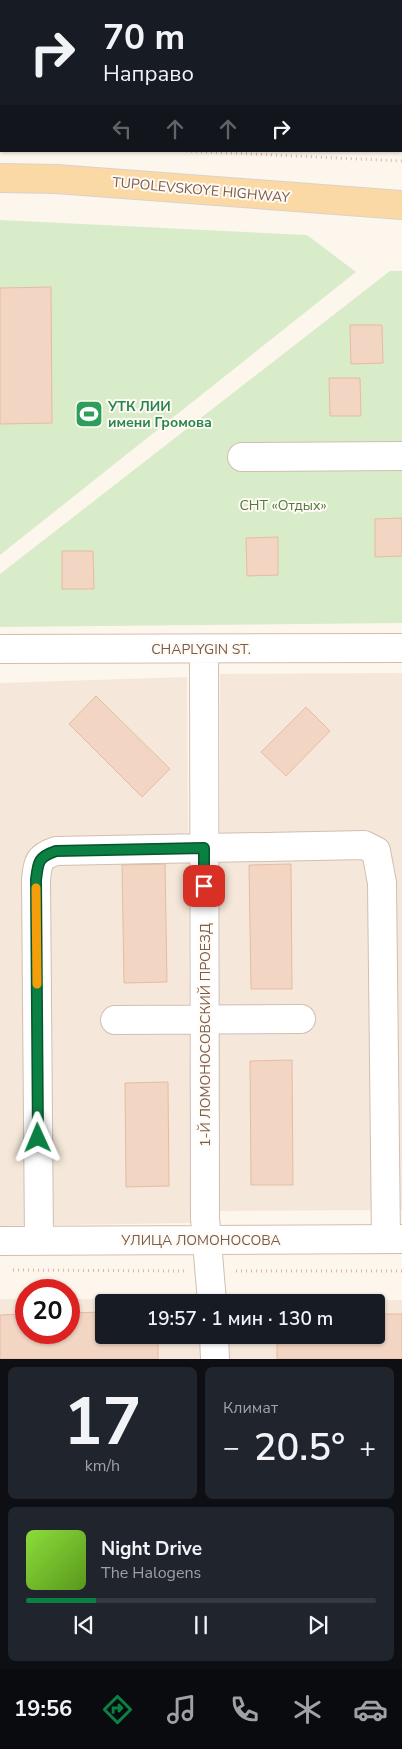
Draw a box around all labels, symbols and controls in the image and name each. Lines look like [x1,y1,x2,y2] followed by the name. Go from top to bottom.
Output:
[103,14,185,61] text: 70 m
[20,20,85,85] icon: right
[103,59,194,89] text: Направо
[108,115,136,143] icon: left
[161,115,189,143] icon: ahead
[214,115,242,143] icon: ahead
[267,115,295,143] icon: right
[111,173,291,207] street label: TUPOLEVSKOYE HIGHWAY
[107,397,212,432] place label: УТК ЛИИ имени Громова
[74,399,104,429] sports icon: УТК ЛИИ имени Громова
[239,496,327,515] park label: СНТ «Отдых»
[151,640,251,659] street label: CHAPLYGIN ST.
[183,865,225,907] pin
[190,872,218,900] icon: arrive
[196,923,215,1147] street label: 1-Й ЛОМОНОСОВСКИЙ ПРОЕЗД
[11,1111,63,1163] position arrow
[120,1231,281,1250] street label: УЛИЦА ЛОМОНОСОВА
[15,1279,80,1344] speed limit sign: 20
[147,1306,333,1332] text: 19:57 · 1 мин · 130 m
[63,1378,142,1467] text: 17
[223,1397,278,1419] text: Климат
[254,1422,345,1473] text: 20.5°
[223,1429,240,1467] text: −
[359,1429,376,1467] text: +
[85,1455,120,1477] text: km/h
[101,1536,202,1562] text: Night Drive
[101,1562,201,1584] text: The Halogens
[70,1611,98,1639] icon: previous
[187,1611,215,1639] icon: pause
[304,1611,332,1639] icon: next
[100,1692,135,1727] icon: directions
[164,1692,199,1727] icon: music
[227,1692,262,1727] icon: phone
[290,1692,325,1727] icon: climate
[353,1692,388,1727] icon: car
[14,1694,72,1724] text: 19:56

